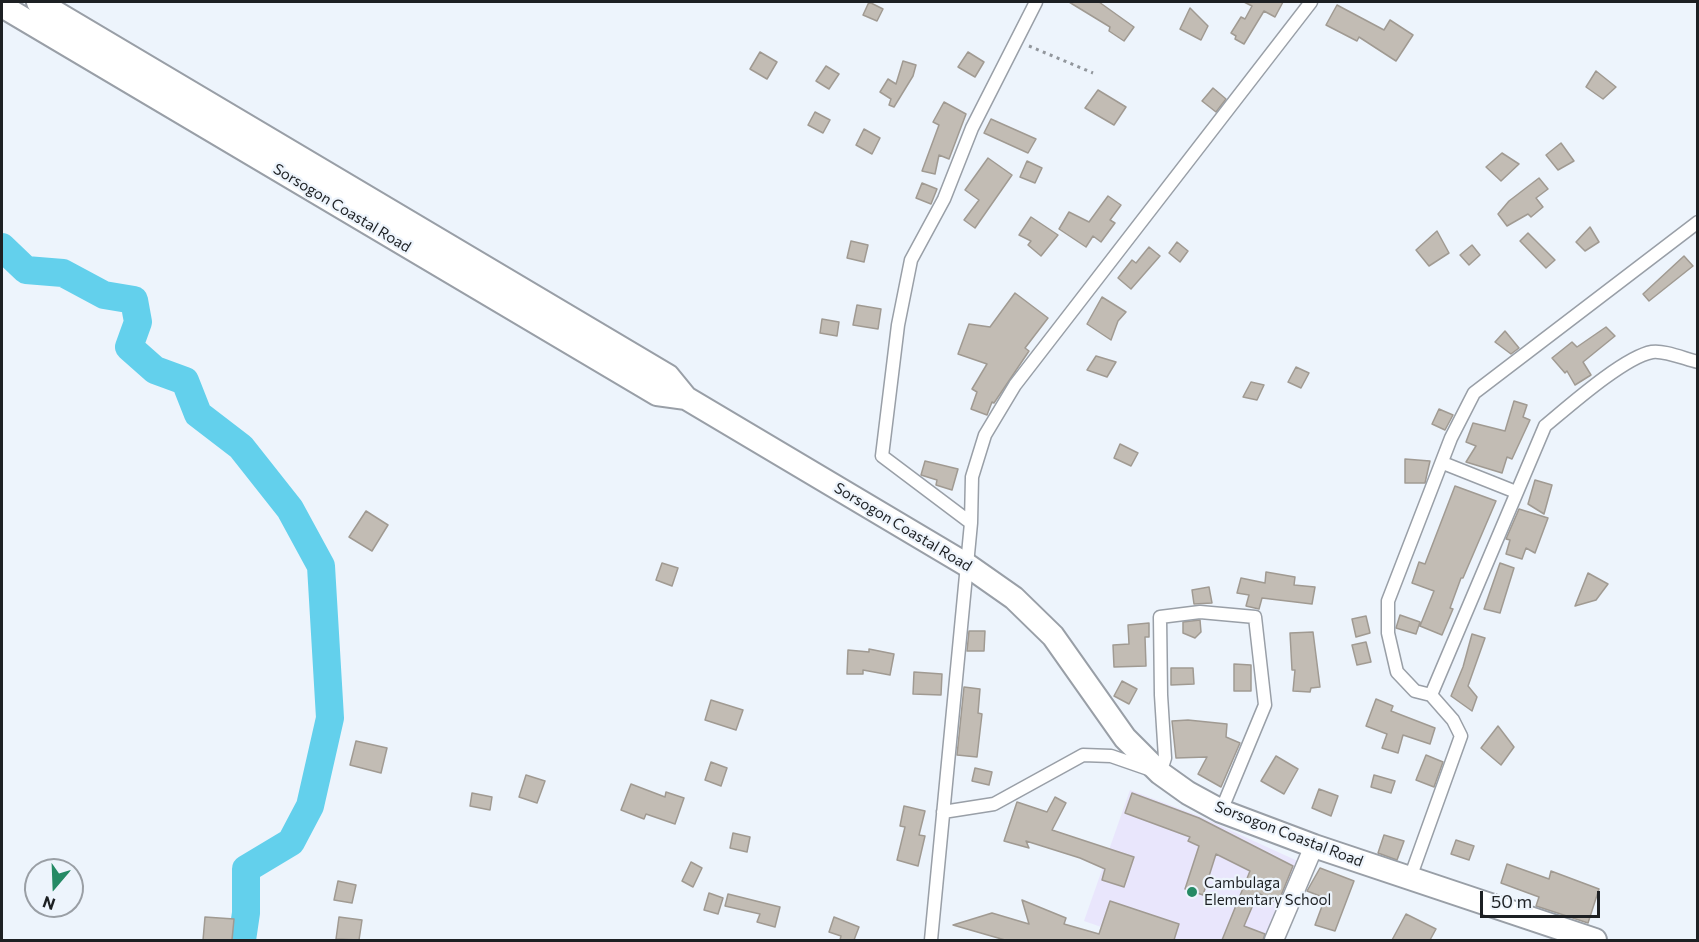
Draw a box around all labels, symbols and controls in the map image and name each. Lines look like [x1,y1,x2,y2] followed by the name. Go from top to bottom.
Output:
[270,160,414,256] street label: Sorsogon Coastal Road
[831,479,975,575] street label: Sorsogon Coastal Road
[1212,797,1366,871] street label: Sorsogon Coastal Road
[24,858,84,918] north arrow
[1204,874,1331,909] place label: Cambulaga Elementary School
[1483,879,1603,917] scale bar
[1185,885,1199,899] marker: Cambulaga Elementary School
[1491,890,1532,912] text: 50 m
[40,893,57,915] text: N

